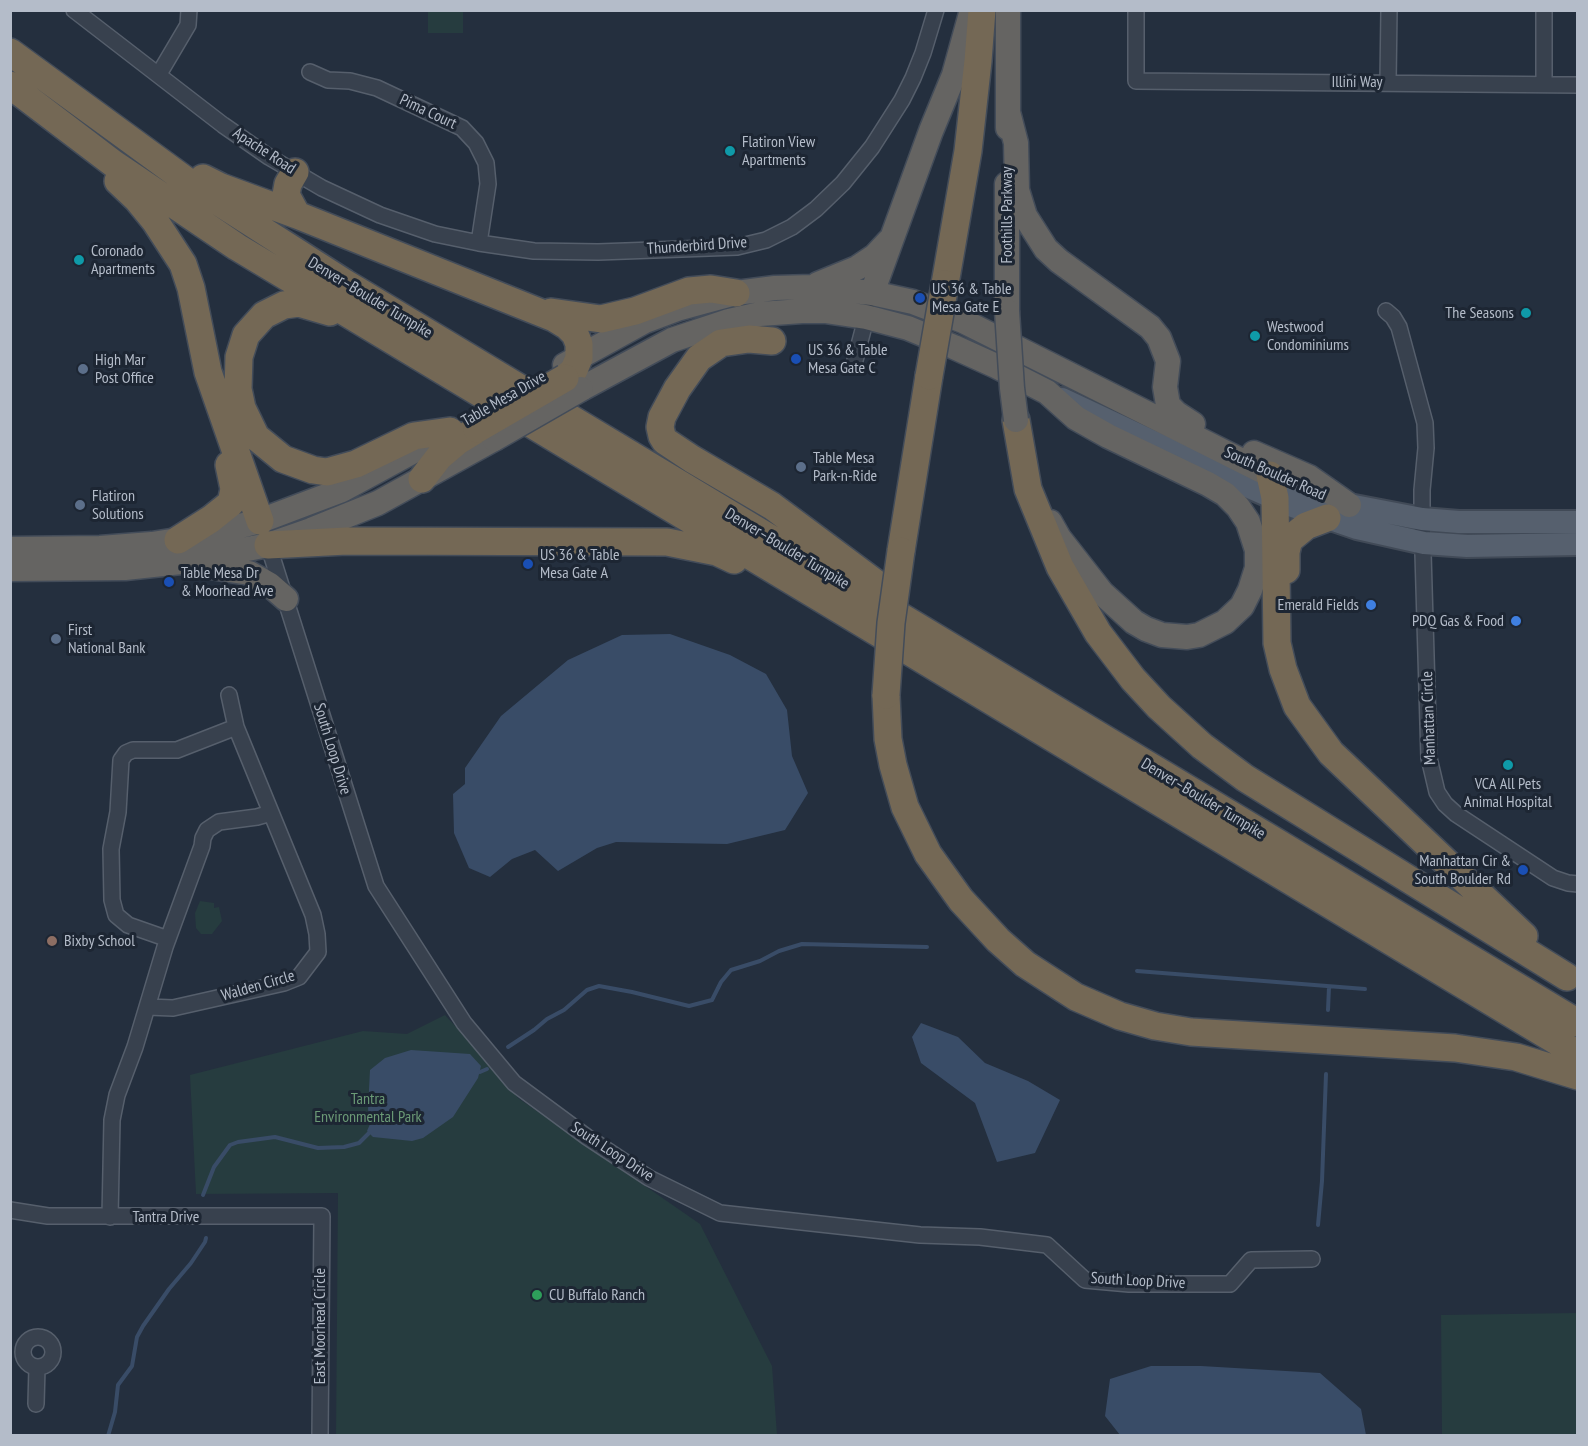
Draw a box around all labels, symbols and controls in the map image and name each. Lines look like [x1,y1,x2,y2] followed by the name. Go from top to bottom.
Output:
[1331,72,1383,92] street label: Illini Way
[396,90,460,134] street label: Pima Court
[229,124,299,178] street label: Apache Road
[742,132,815,170] place label: Flatiron View Apartments
[723,144,737,158] marker: Flatiron View Apartments
[997,166,1017,264] street label: Foothills Parkway
[646,233,748,259] street label: Thunderbird Drive
[91,241,155,279] place label: Coronado Apartments
[72,253,86,267] marker: Coronado Apartments
[304,253,436,343] street label: Denver–Boulder Turnpike
[932,279,1012,317] place label: US 36 & Table Mesa Gate E
[913,291,927,305] marker: US 36 & Table Mesa Gate E
[1445,303,1514,323] place label: The Seasons
[1519,306,1533,320] marker: The Seasons
[1267,317,1349,355] place label: Westwood Condominiums
[1248,329,1262,343] marker: Westwood Condominiums
[808,340,888,378] place label: US 36 & Table Mesa Gate C
[95,350,154,388] place label: High Mar Post Office
[789,352,803,366] marker: US 36 & Table Mesa Gate C
[76,362,90,376] marker: High Mar Post Office
[459,367,549,431] street label: Table Mesa Drive
[1221,443,1329,505] street label: South Boulder Road
[813,448,877,486] place label: Table Mesa Park-n-Ride
[794,460,808,474] marker: Table Mesa Park-n-Ride
[92,486,144,524] place label: Flatiron Solutions
[73,498,87,512] marker: Flatiron Solutions
[721,504,853,594] street label: Denver–Boulder Turnpike
[540,545,620,583] place label: US 36 & Table Mesa Gate A
[521,557,535,571] marker: US 36 & Table Mesa Gate A
[181,563,274,601] place label: Table Mesa Dr & Moorhead Ave
[162,575,176,589] marker: Table Mesa Dr & Moorhead Ave
[1278,595,1359,615] place label: Emerald Fields
[1364,598,1378,612] marker: Emerald Fields
[1412,611,1504,631] place label: PDQ Gas & Food
[1509,614,1523,628] marker: PDQ Gas & Food
[68,620,146,658] place label: First National Bank
[49,632,63,646] marker: First National Bank
[1418,671,1440,765] street label: Manhattan Circle
[309,701,355,797] street label: South Loop Drive
[1137,754,1269,844] street label: Denver–Boulder Turnpike
[1501,758,1515,772] marker: VCA All Pets Animal Hospital
[1464,774,1552,812] place label: VCA All Pets Animal Hospital
[1414,851,1511,889] place label: Manhattan Cir & South Boulder Rd
[1516,863,1530,877] marker: Manhattan Cir & South Boulder Rd
[64,931,135,951] place label: Bixby School
[45,934,59,948] marker: Bixby School
[219,966,297,1006] street label: Walden Circle
[314,1089,422,1127] park label: Tantra Environmental Park
[567,1118,657,1186] street label: South Loop Drive
[133,1207,199,1227] street label: Tantra Drive
[310,1268,330,1384] street label: East Moorhead Circle
[1090,1269,1186,1293] street label: South Loop Drive
[549,1285,645,1305] place label: CU Buffalo Ranch
[530,1288,544,1302] marker: CU Buffalo Ranch

